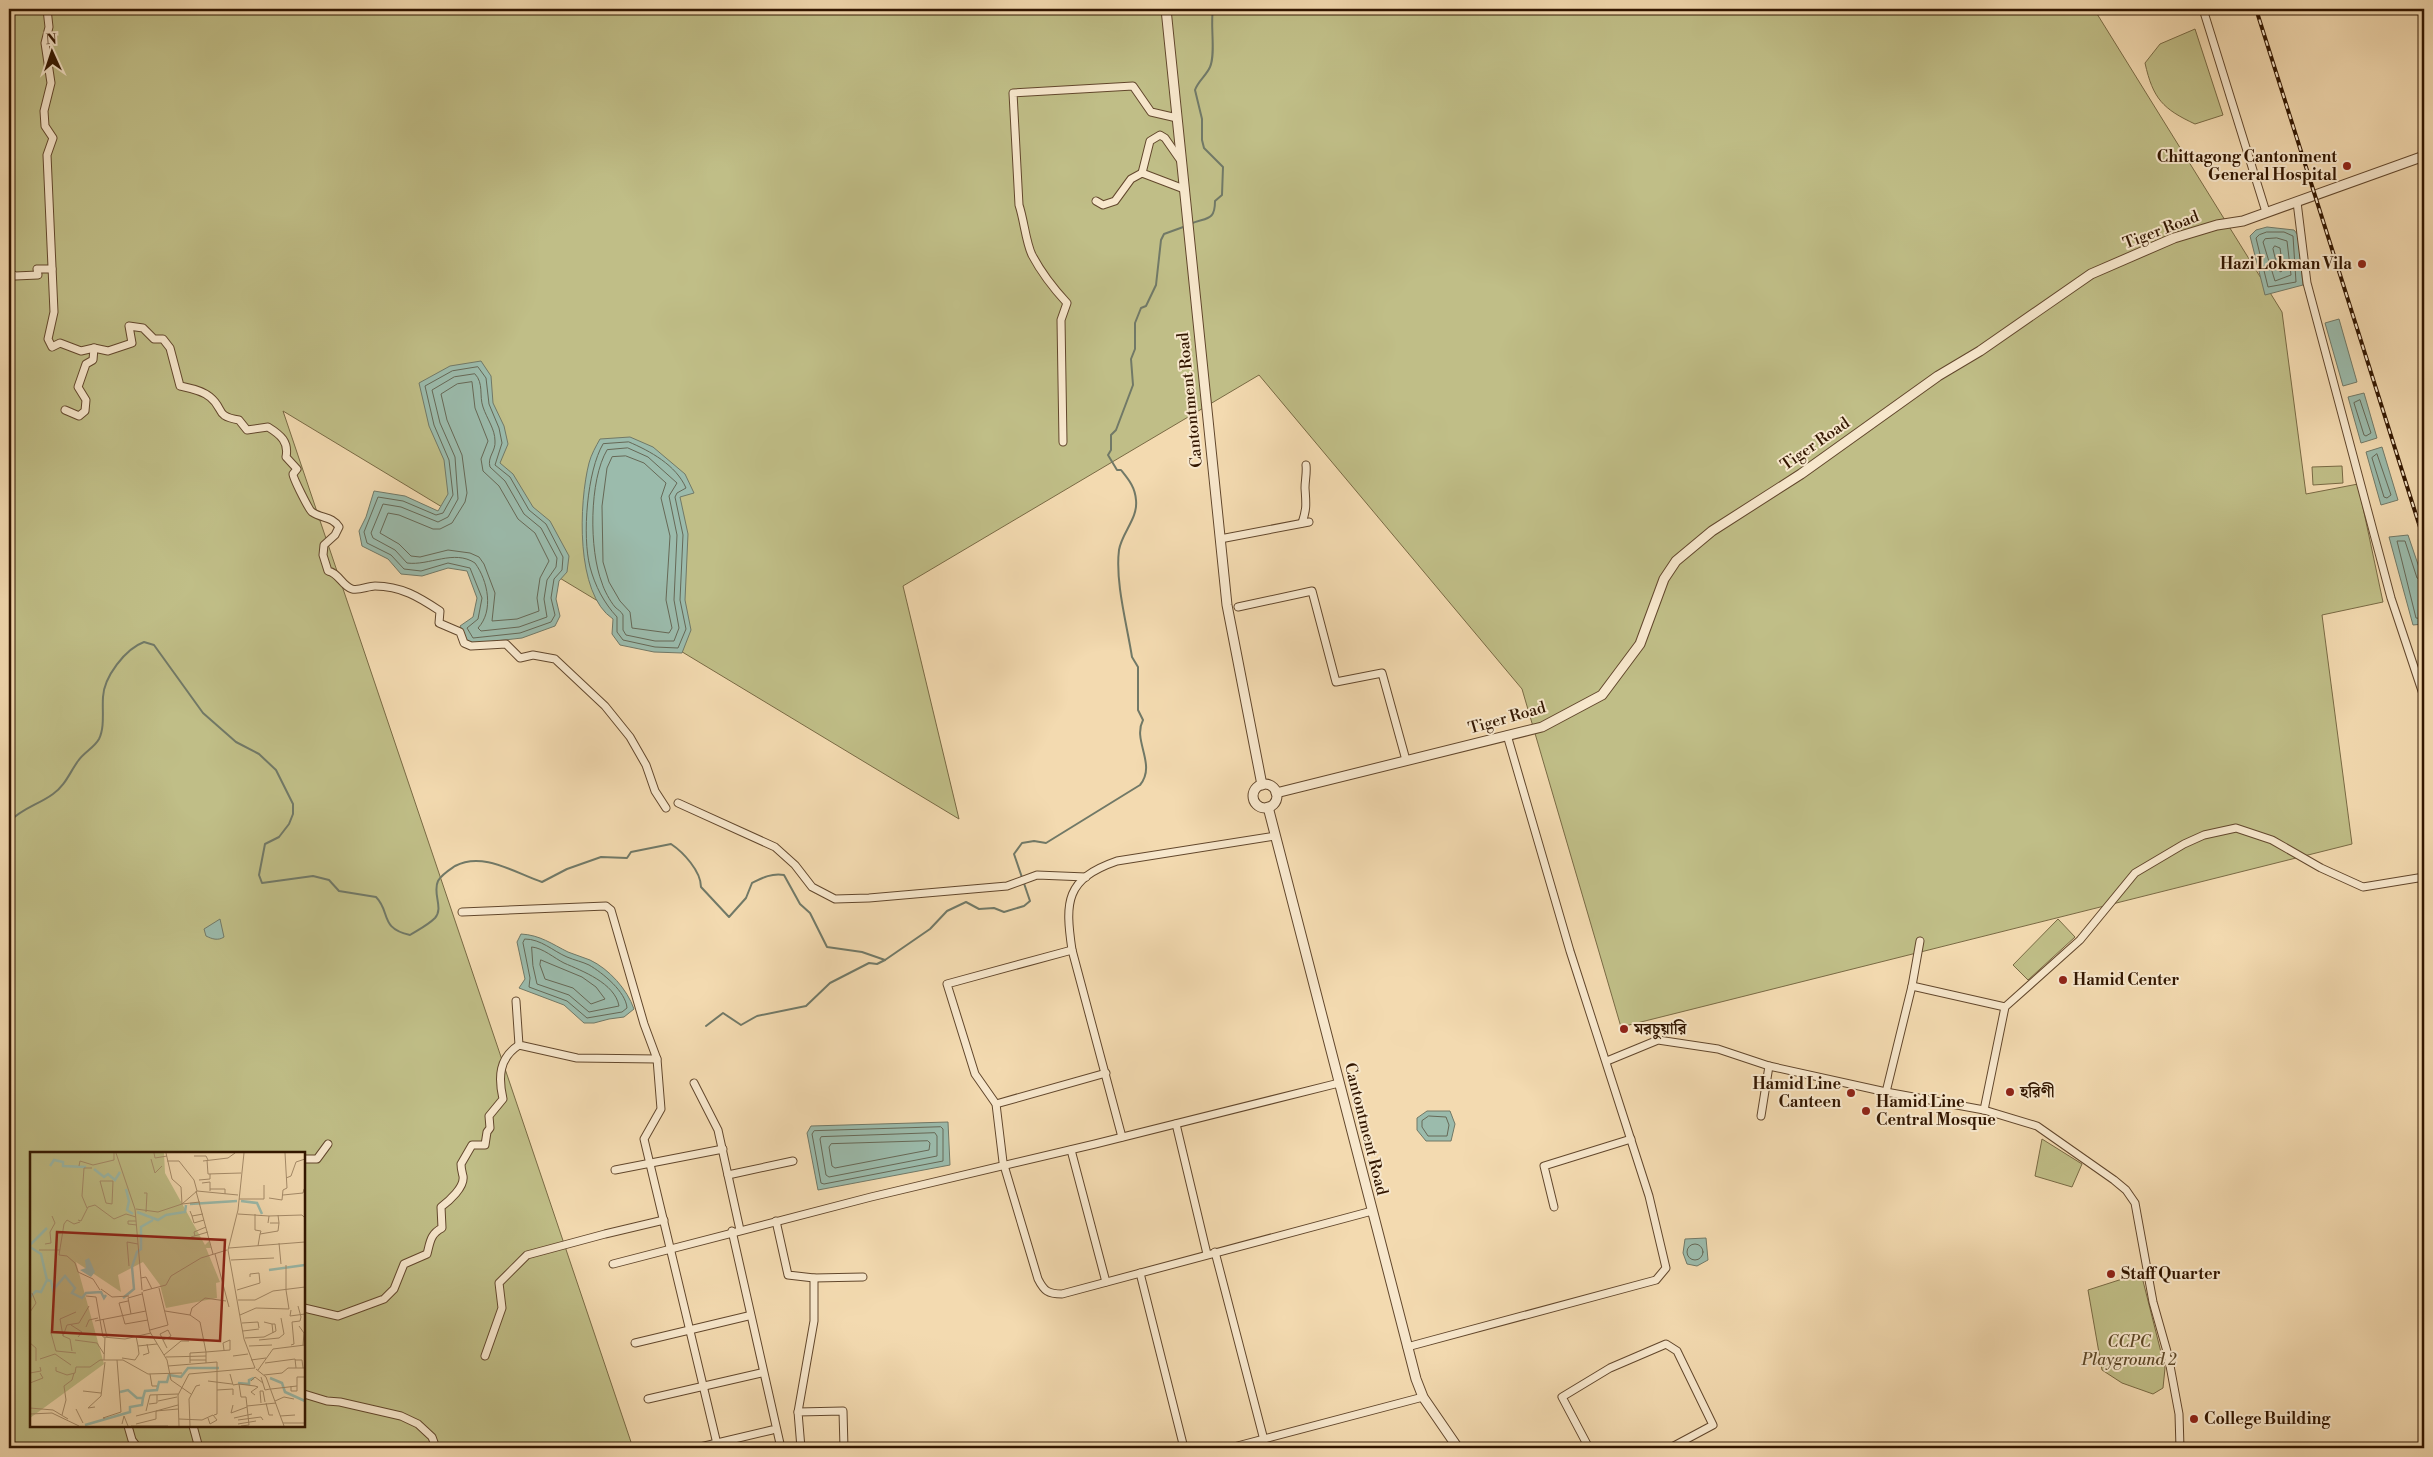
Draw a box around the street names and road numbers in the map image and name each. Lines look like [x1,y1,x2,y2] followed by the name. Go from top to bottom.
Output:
[2120,206,2202,254] street label: Tiger Road
[1173,331,1207,469] street label: Cantontment Road
[1777,413,1853,475] street label: Tiger Road
[1466,697,1548,739] street label: Tiger Road
[1340,1061,1392,1197] street label: Cantontment Road

